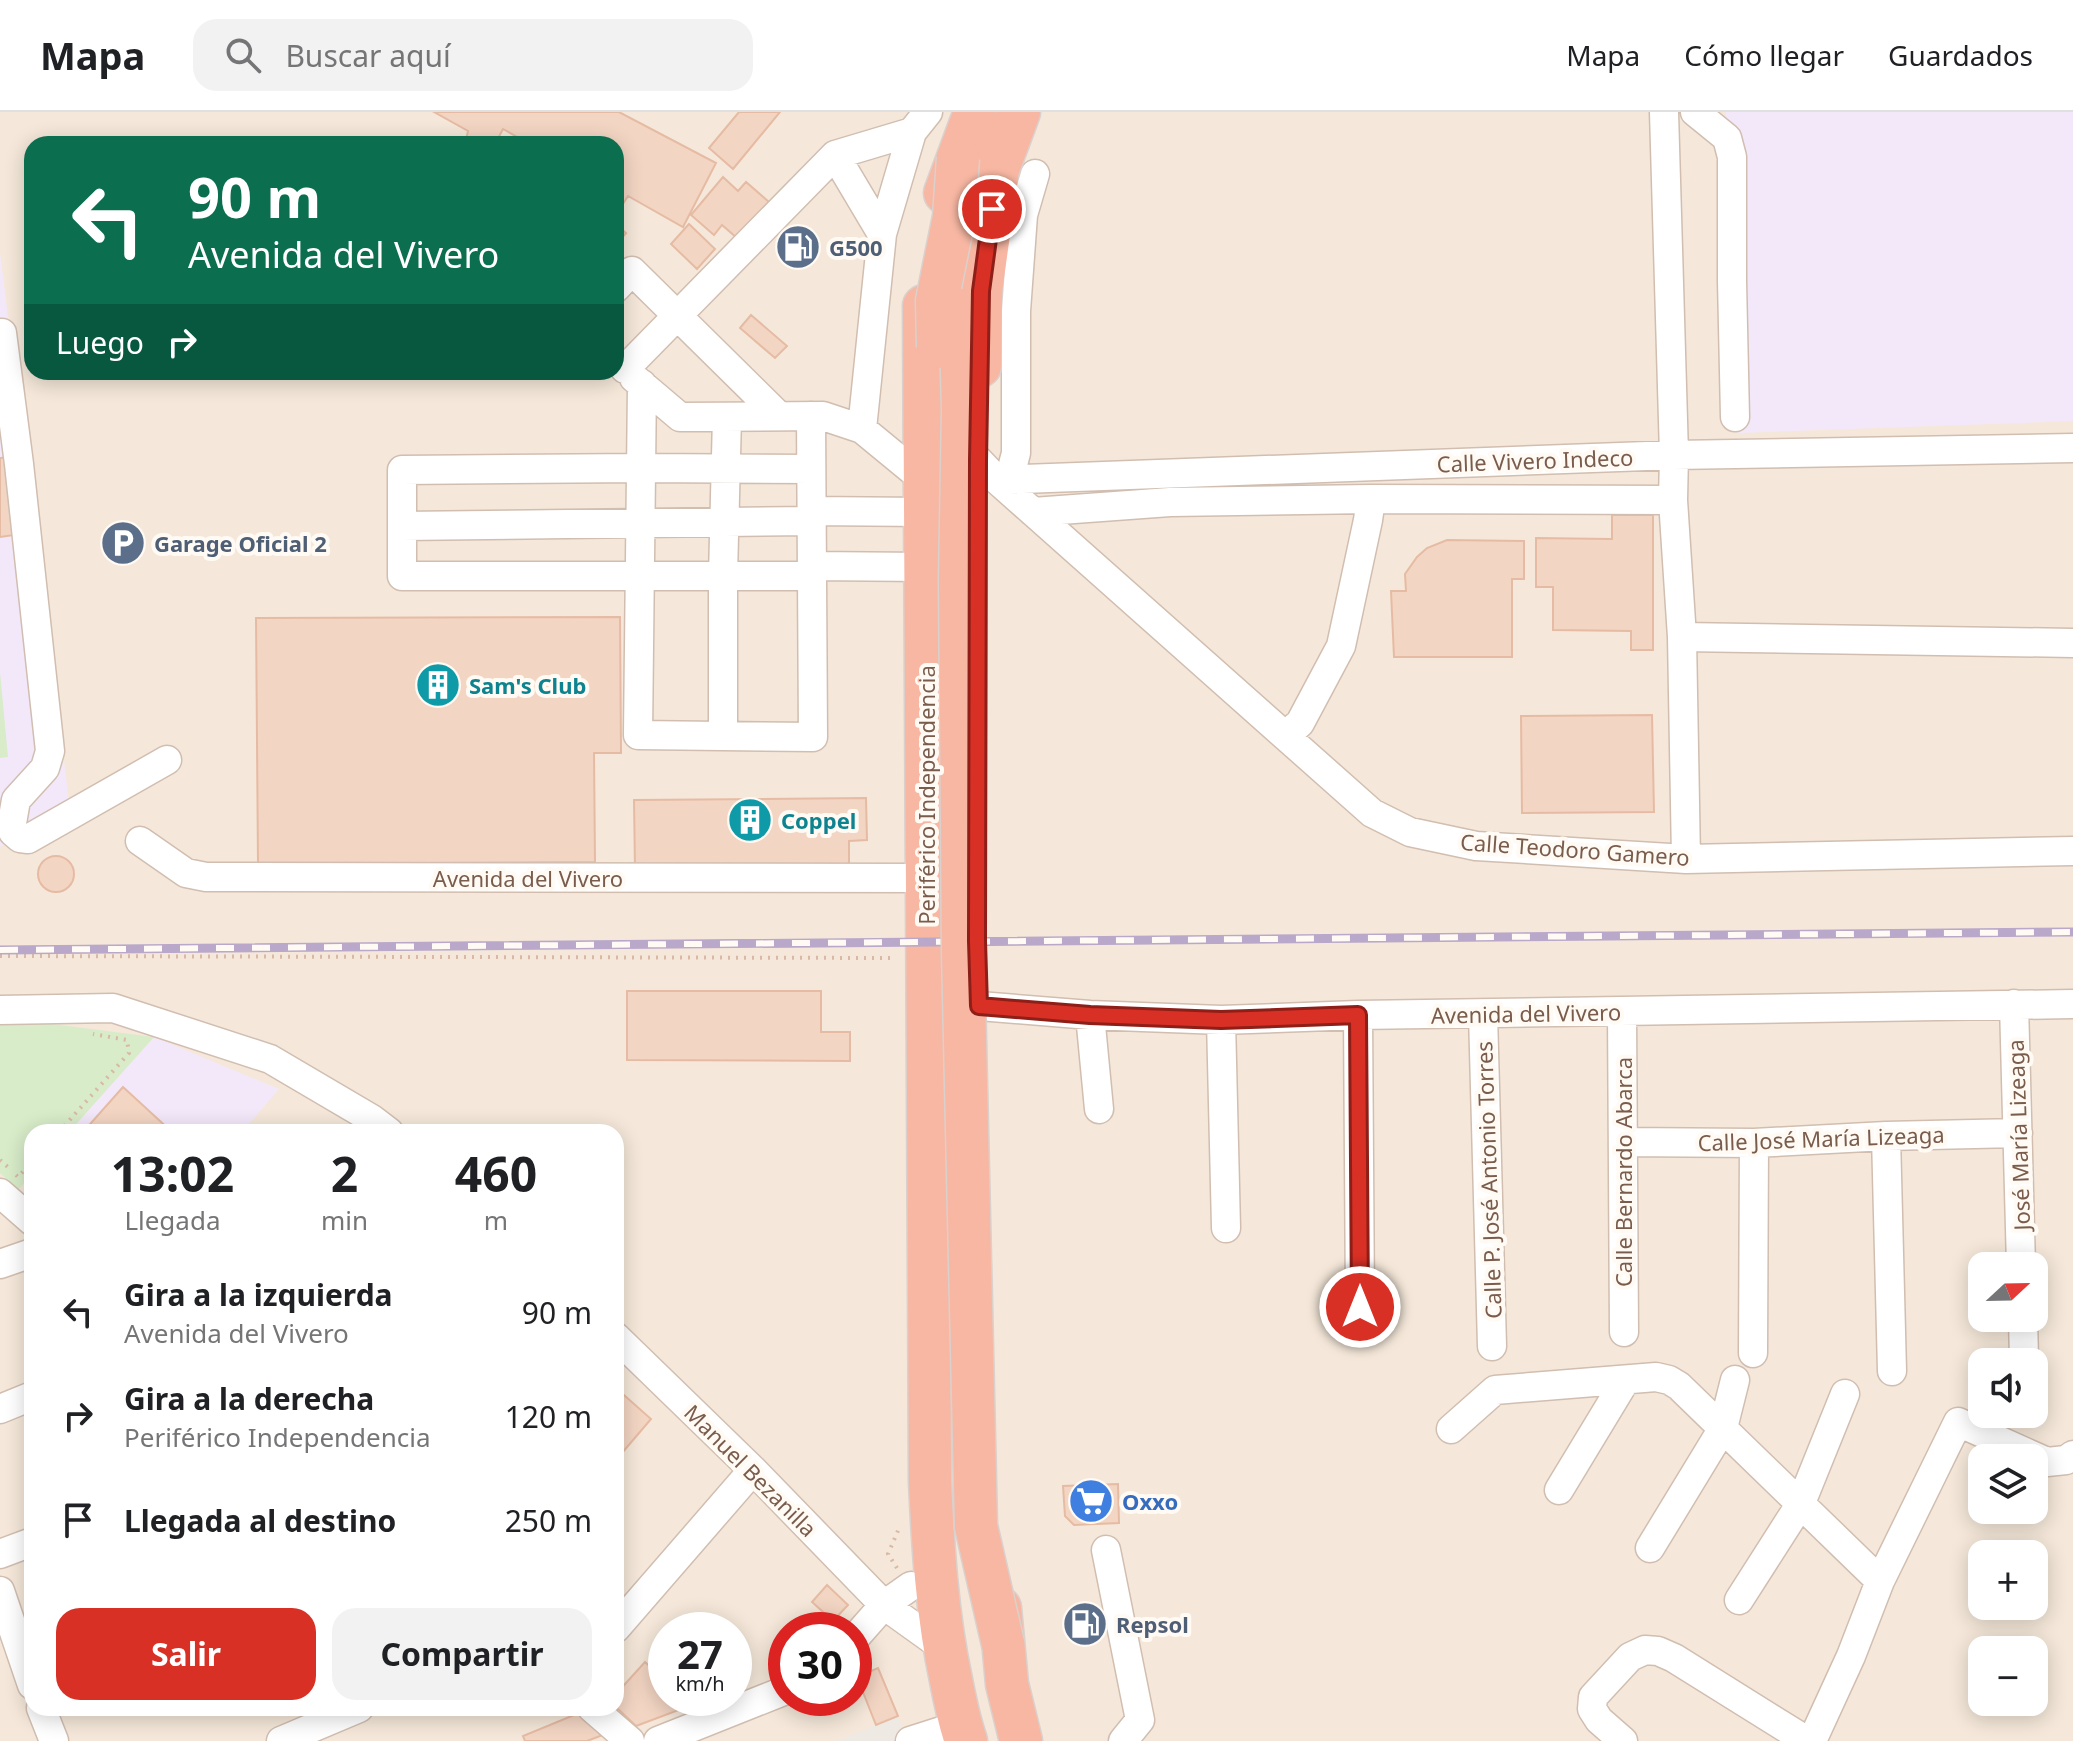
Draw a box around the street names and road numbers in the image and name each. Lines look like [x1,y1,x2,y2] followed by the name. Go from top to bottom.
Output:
[1436,442,1634,478] street label: Calle Vivero Indeco
[911,665,941,925] street label: Periférico Independencia
[1459,826,1691,872] street label: Calle Teodoro Gamero
[433,863,623,893] street label: Avenida del Vivero
[1431,996,1621,1030] street label: Avenida del Vivero
[2000,1039,2036,1233] street label: José María Lizeaga
[1468,1041,1508,1319] street label: Calle P. José Antonio Torres
[1608,1057,1638,1287] street label: Calle Bernardo Abarca
[1697,1119,1945,1157] street label: Calle José María Lizeaga
[678,1397,824,1543] street label: Manuel Bezanilla

